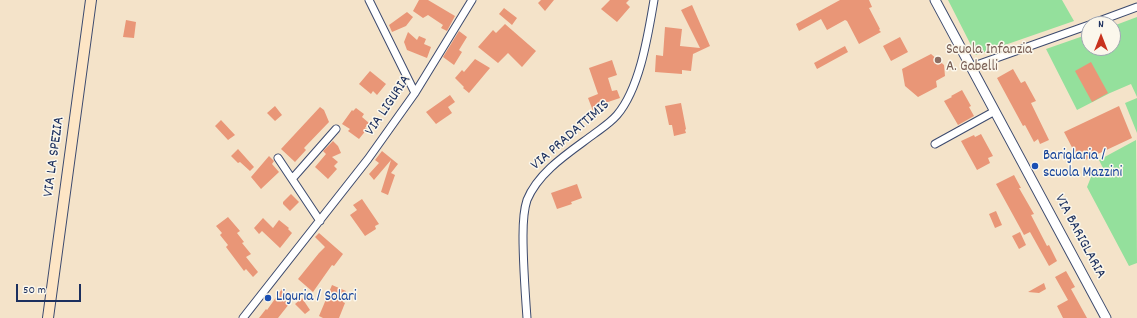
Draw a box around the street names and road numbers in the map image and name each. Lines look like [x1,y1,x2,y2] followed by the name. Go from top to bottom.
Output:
[362,72,416,140] street label: VIA LIGURIA
[528,97,614,175] street label: VIA PRADATTIMIS
[40,116,70,198] street label: VIA LA SPEZIA
[1049,192,1109,282] street label: VIA BARIGLARIA

